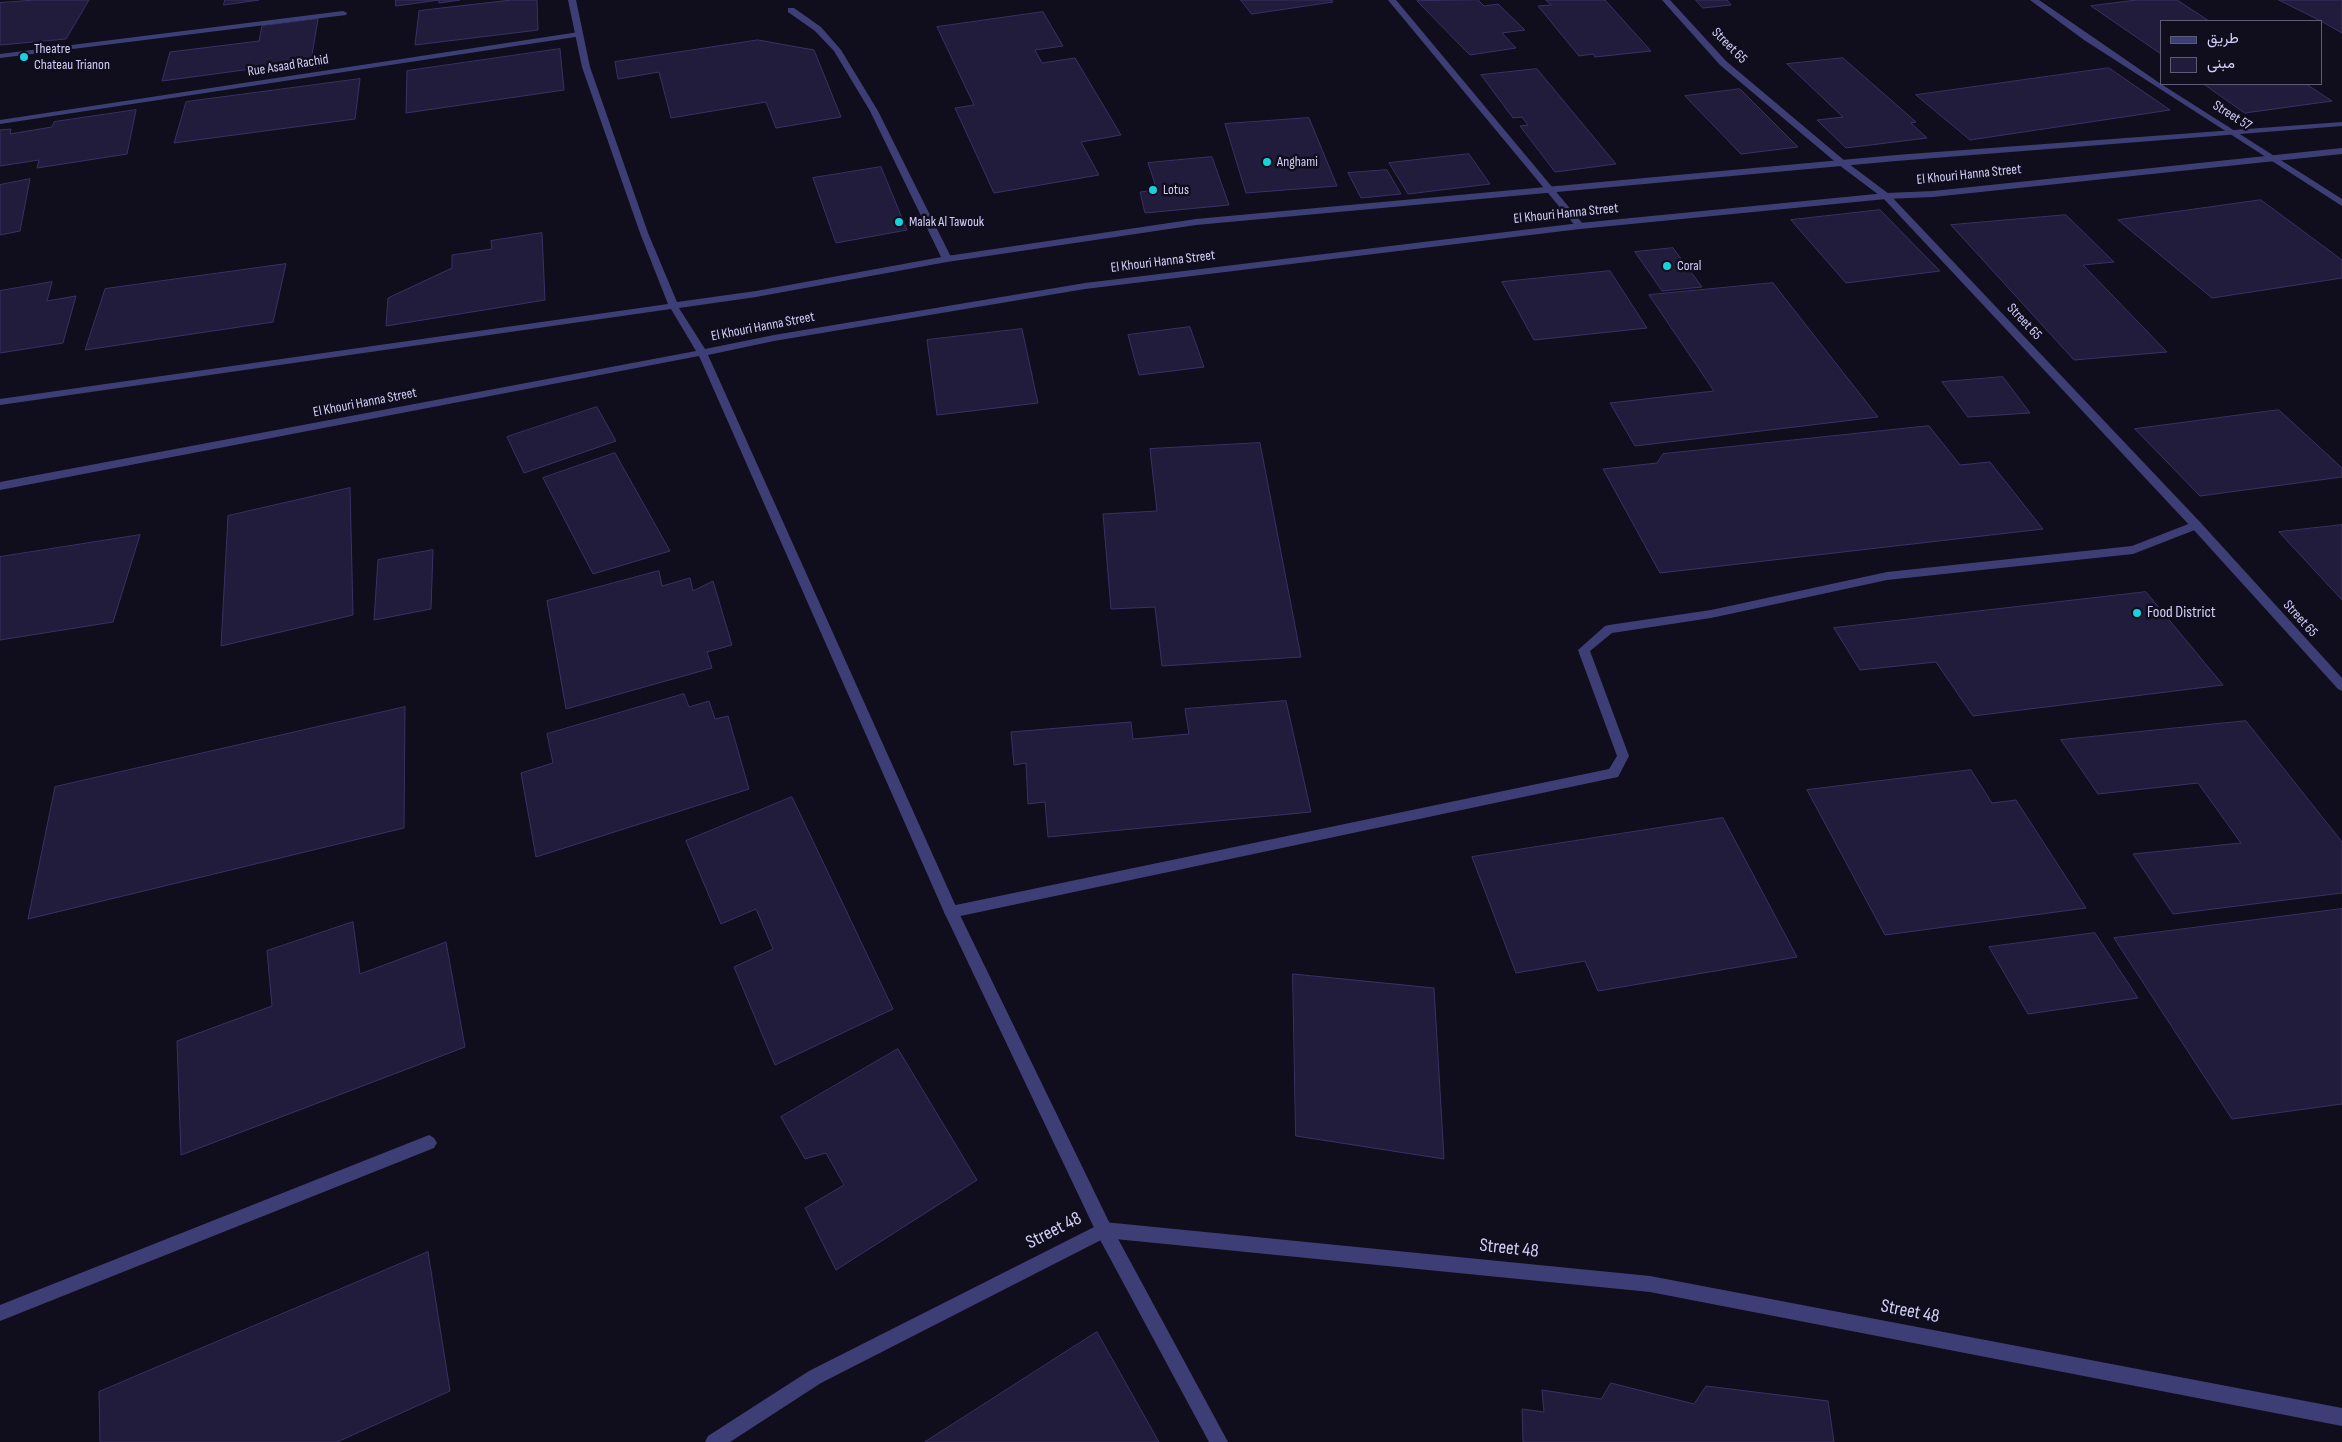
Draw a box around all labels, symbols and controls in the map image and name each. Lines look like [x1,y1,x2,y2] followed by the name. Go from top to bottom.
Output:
[2160,20,2322,85] legend
[1708,25,1750,67] street label: Street 65
[2207,29,2239,48] text: طريق
[34,41,110,74] place label: Theatre Chateau Trianon
[18,51,30,63] marker: Theatre Chateau Trianon
[246,51,330,81] street label: Rue Asaad Rachid
[2207,54,2235,73] text: مبنى
[2209,98,2255,134] street label: Street 57
[1277,154,1318,170] place label: Anghami
[1261,156,1273,168] marker: Anghami
[1916,161,2022,189] street label: El Khouri Hanna Street
[1163,182,1189,198] place label: Lotus
[1147,184,1159,196] marker: Lotus
[1513,200,1619,228] street label: El Khouri Hanna Street
[909,214,984,230] place label: Malak Al Tawouk
[893,216,905,228] marker: Malak Al Tawouk
[1110,247,1216,277] street label: El Khouri Hanna Street
[1677,258,1701,274] place label: Coral
[1661,260,1673,272] marker: Coral
[2003,300,2045,344] street label: Street 65
[710,309,816,345] street label: El Khouri Hanna Street
[312,385,418,421] street label: El Khouri Hanna Street
[2279,597,2321,641] street label: Street 65
[2147,603,2216,623] place label: Food District
[2131,607,2143,619] marker: Food District
[1022,1207,1086,1255] street label: Street 48
[1478,1235,1540,1263] street label: Street 48
[1879,1295,1941,1329] street label: Street 48

